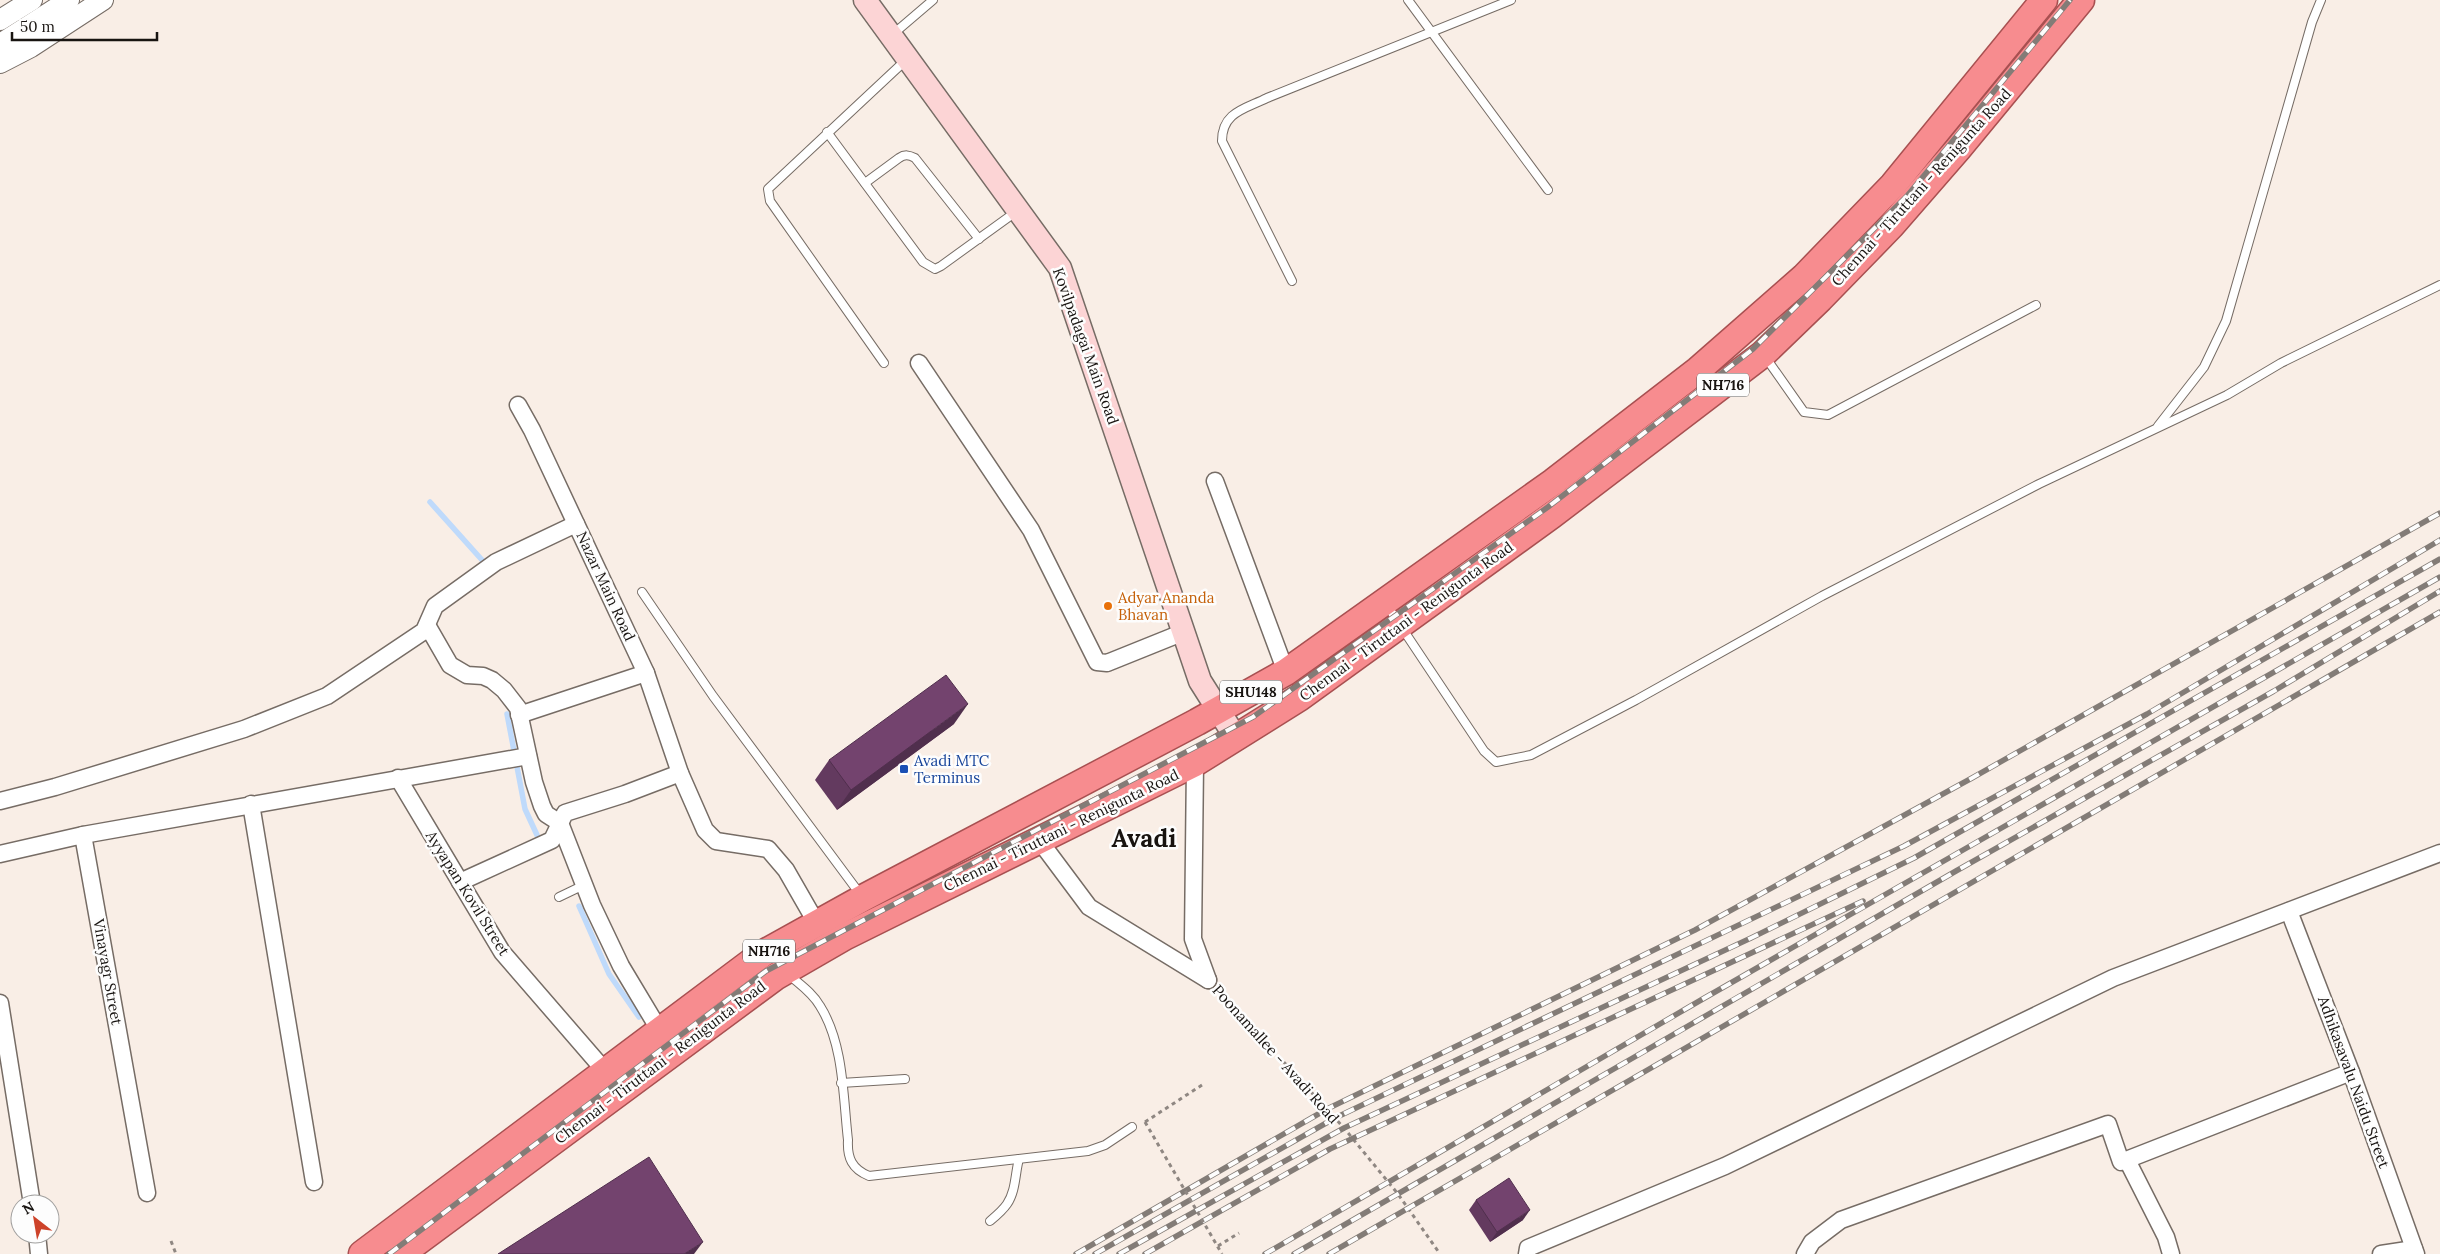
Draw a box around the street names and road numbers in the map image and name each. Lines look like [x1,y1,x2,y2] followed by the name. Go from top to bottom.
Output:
[1827,84,2015,290] street label: Chennai - Tiruttani - Renigunta Road
[1049,265,1123,427] street label: Kovilpadagai Main Road
[1697,374,1749,396] road number: NH716
[572,528,640,644] street label: Nazar Main Road
[1295,537,1517,705] street label: Chennai - Tiruttani - Renigunta Road
[1220,680,1282,704] road number: SHU148
[940,765,1182,895] street label: Chennai - Tiruttani - Renigunta Road
[421,826,514,959] street label: Ayyapan Kovil Street
[89,916,127,1027] street label: Vinayagr Street
[743,939,795,962] road number: NH716
[551,976,769,1148] street label: Chennai - Tiruttani - Renigunta Road
[1209,981,1343,1127] street label: Poonamallee - Avadi Road
[2314,992,2394,1171] street label: Adhikasavalu Naidu Street

